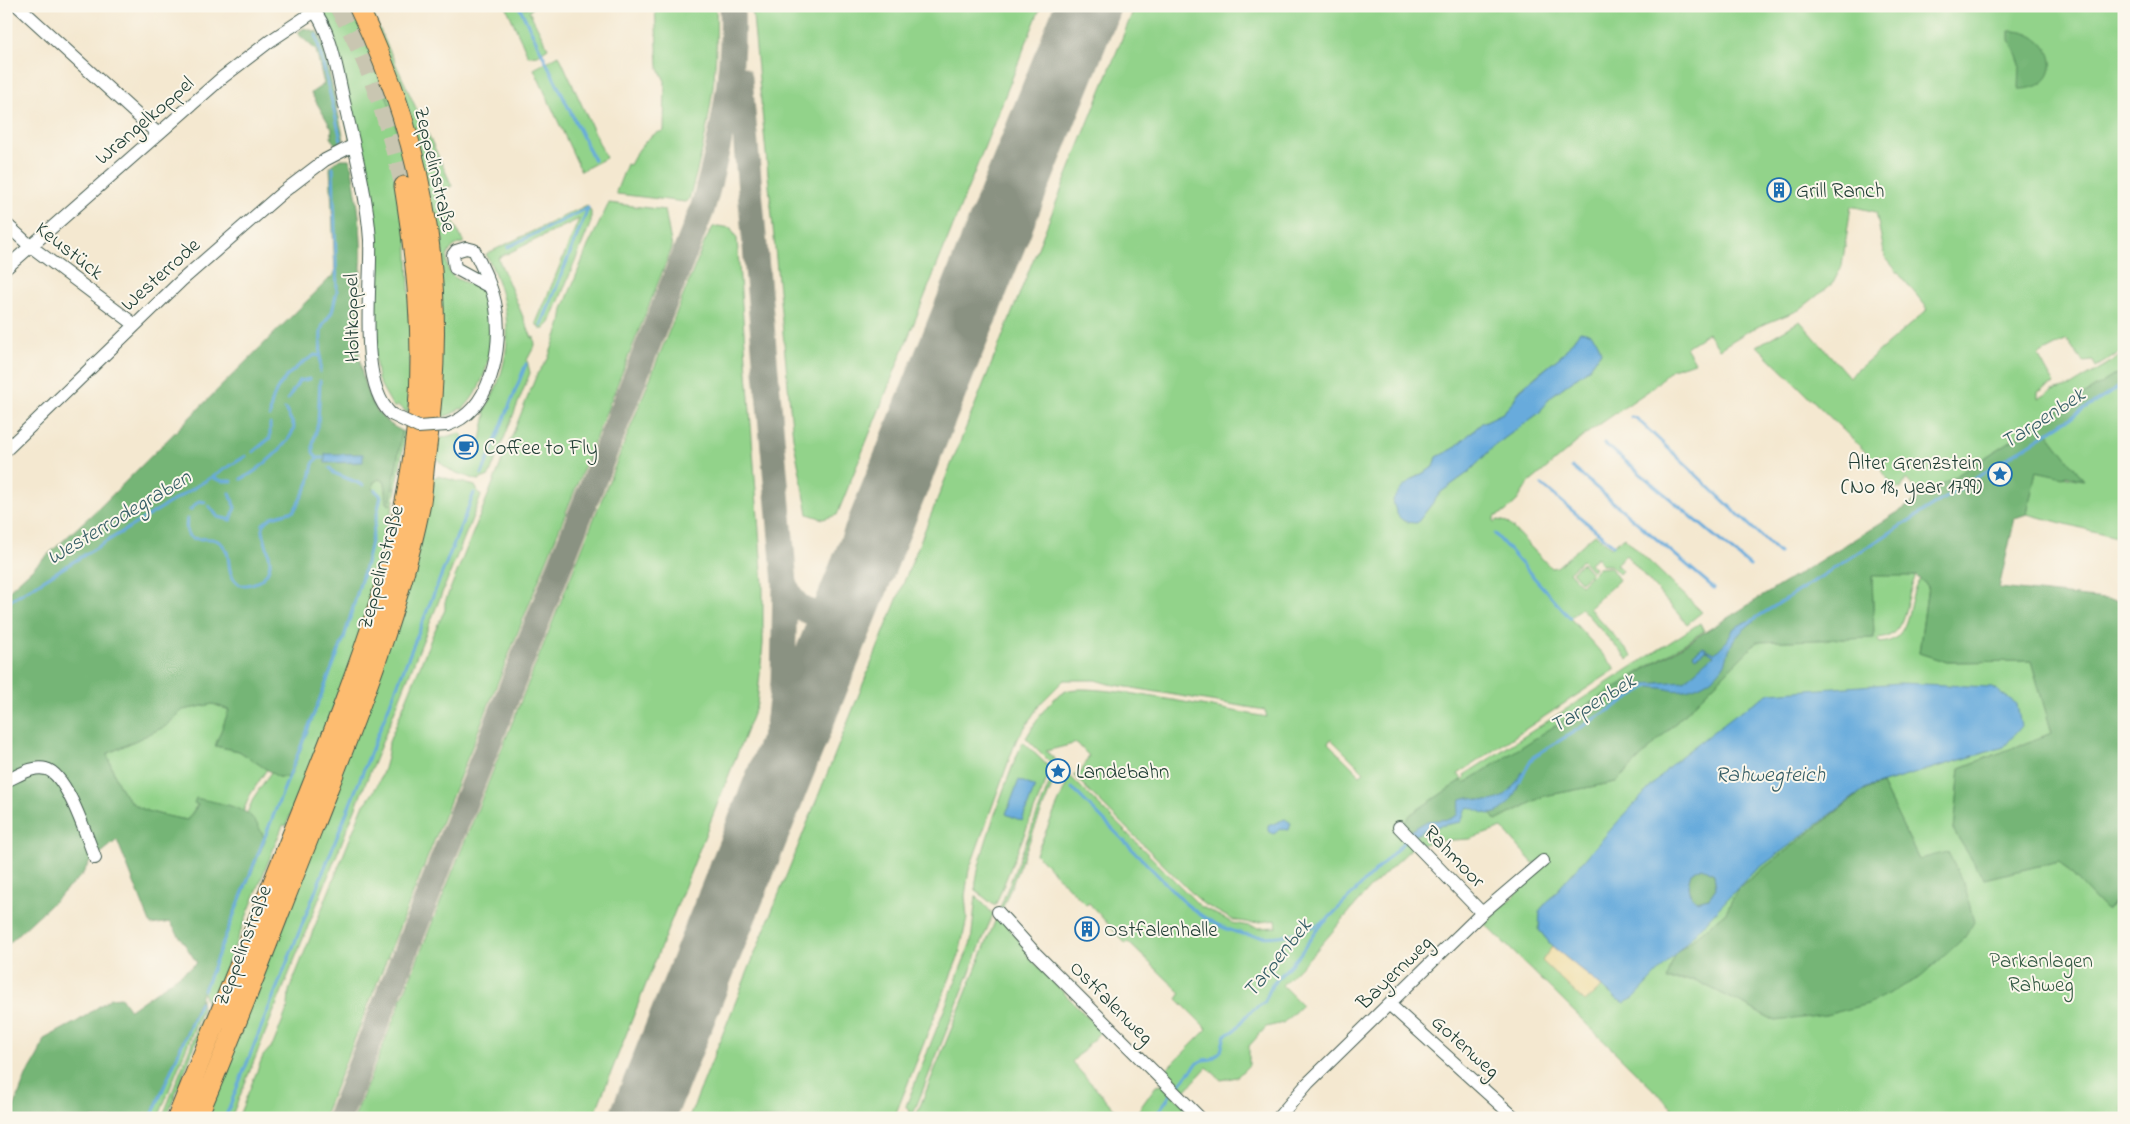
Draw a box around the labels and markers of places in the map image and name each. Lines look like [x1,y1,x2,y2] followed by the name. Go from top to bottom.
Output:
[1766,177,1792,203] building icon: Grill Ranch
[1796,177,1884,207] place label: Grill Ranch
[453,434,479,460] cafe icon: Coffee to Fly
[484,434,598,466] place label: Coffee to Fly
[1841,449,1982,505] place label: Alter Grenzstein (No 18, year 1799)
[1987,461,2013,487] place icon: Alter Grenzstein (No 18, year 1799)
[1045,758,1071,784] place icon: Landebahn
[1076,758,1169,788] place label: Landebahn
[1074,916,1100,942] building icon: Ostfalenhalle
[1104,916,1218,946] place label: Ostfalenhalle

